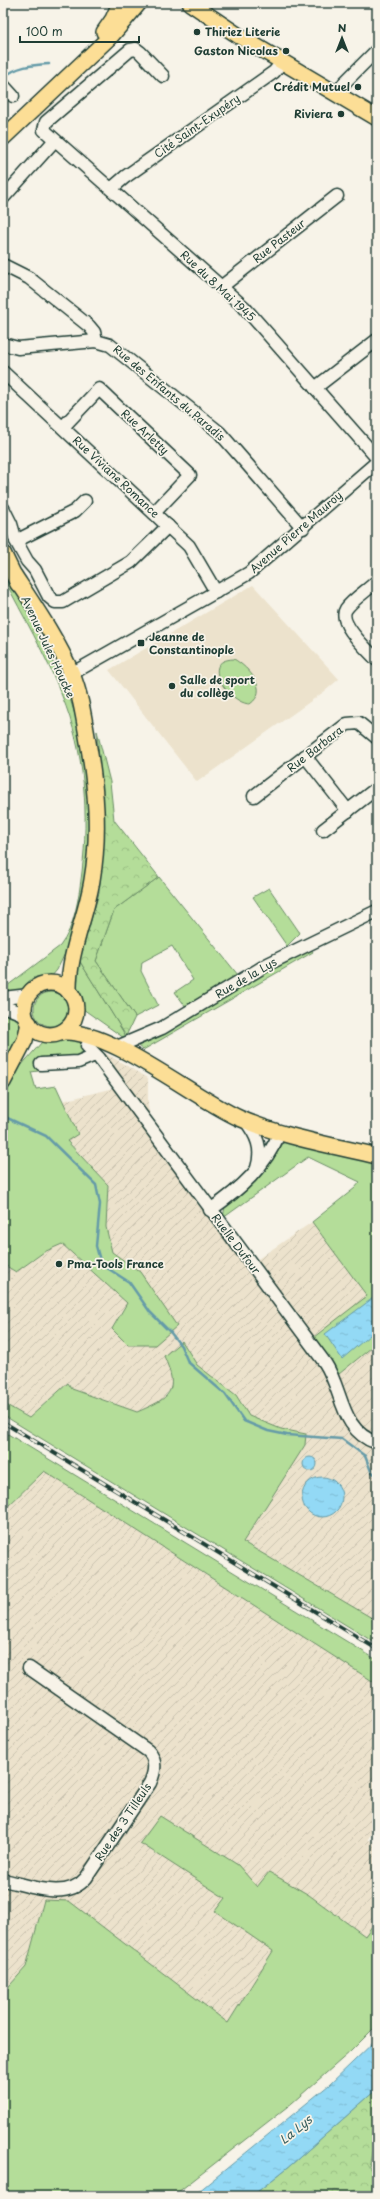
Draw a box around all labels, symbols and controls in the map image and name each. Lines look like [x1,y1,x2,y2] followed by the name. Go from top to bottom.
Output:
[20,18,139,44] scale bar
[322,18,362,58] north arrow
[338,19,347,36] text: N
[26,22,63,40] text: 100 m
[205,23,280,40] place label: Thiriez Literie
[192,27,202,37] marker: Thiriez Literie
[194,42,279,59] place label: Gaston Nicolas
[281,46,291,56] marker: Gaston Nicolas
[273,78,350,95] place label: Crédit Mutuel
[353,82,363,92] marker: Crédit Mutuel
[150,89,243,162] street label: Cité Saint-Exupéry
[294,105,334,122] place label: Riviera
[336,109,346,119] marker: Riviera
[249,214,309,267] street label: Rue Pasteur
[177,246,260,325] street label: Rue du 8 Mai 1945
[110,341,229,445] street label: Rue des Enfants du Paradis
[118,405,173,458] street label: Rue Arletty
[69,432,164,521] street label: Rue Viviane Romance
[246,487,346,577] street label: Avenue Pierre Mauroy
[17,593,80,701] street label: Avenue Jules Houcke
[149,628,235,658] place label: Jeanne de Constantinople
[136,638,146,648] marker: Jeanne de Constantinople
[180,671,255,701] place label: Salle de sport du collège
[167,681,177,691] marker: Salle de sport du collège
[283,721,346,776] street label: Rue Barbara
[212,953,280,1002] street label: Rue de la Lys
[208,1210,265,1278] street label: Ruelle Dufour
[67,1255,164,1272] place label: Pma-Tools France
[54,1259,64,1269] marker: Pma-Tools France
[90,1779,155,1864] street label: Rue des 3 Tilleuls
[275,2110,317,2148] water label: La Lys

